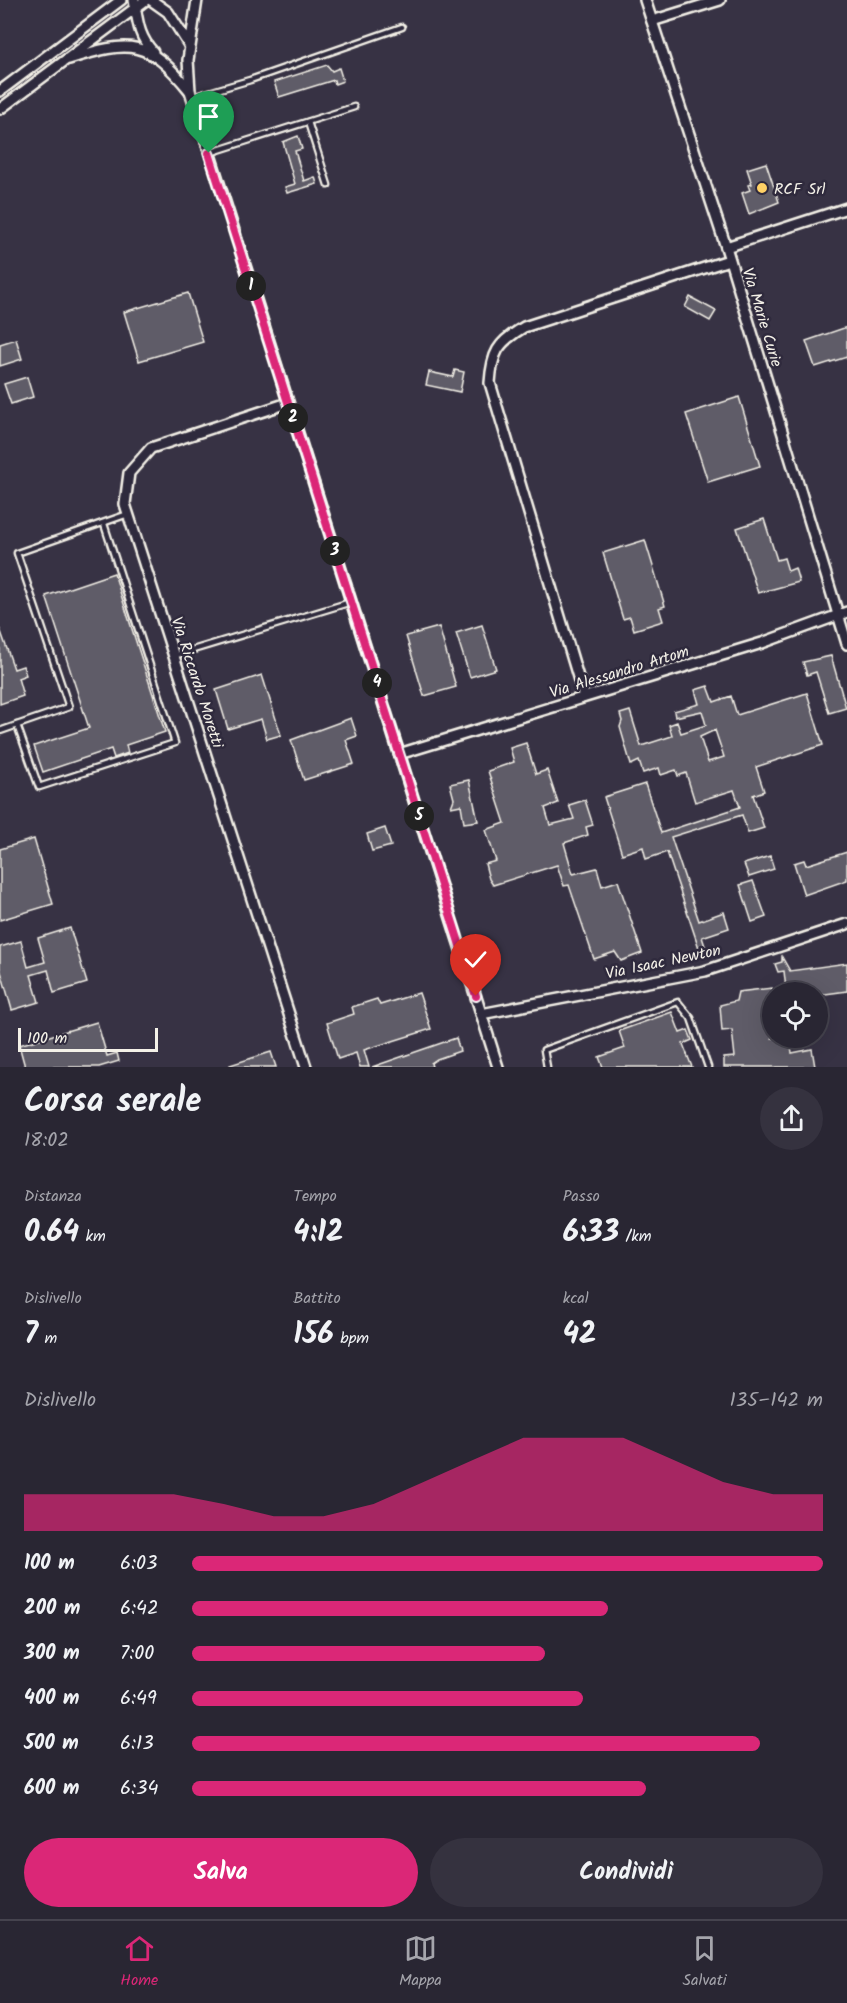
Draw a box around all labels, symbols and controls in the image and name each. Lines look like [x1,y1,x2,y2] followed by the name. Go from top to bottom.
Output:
[183,91,234,153] pin
[192,100,225,133] icon: arrive
[774,177,826,202] place label: RCF Srl
[755,181,769,195] marker: RCF Srl
[735,265,789,370] street label: Via Marie Curie
[236,271,266,301] pin: 1
[249,273,253,298] text: 1
[278,403,308,433] pin: 2
[288,405,298,430] text: 2
[320,536,350,566] pin: 3
[331,538,339,563] text: 3
[164,614,230,752] street label: Via Riccardo Moretti
[546,639,693,706] street label: Via Alessandro Artom
[362,668,392,698] pin: 4
[373,670,381,695] text: 4
[404,801,434,831] pin: 5
[415,803,423,828] text: 5
[450,934,501,996] pin
[603,938,723,987] street label: Via Isaac Newton
[459,943,492,976] icon: check
[762,982,828,1048] map controls
[762,982,828,1048] button: locate
[18,1025,158,1052] scale bar
[27,1026,67,1051] text: 100 m
[24,1076,201,1129] text: Corsa serale
[760,1087,823,1150] button: share
[24,1125,69,1157] text: 18:02
[24,1184,82,1209] text: Distanza
[293,1184,337,1209] text: Tempo
[563,1184,600,1209] text: Passo
[24,1209,79,1257] text: 0.64
[293,1209,344,1257] text: 4:12
[563,1209,619,1257] text: 6:33
[79,1224,106,1249] text: km
[619,1224,651,1249] text: /km
[24,1286,82,1311] text: Dislivello
[293,1286,341,1311] text: Battito
[563,1286,589,1311] text: kcal
[24,1311,38,1359] text: 7
[293,1311,334,1359] text: 156
[563,1311,597,1359] text: 42
[38,1326,57,1351] text: m
[334,1326,369,1351] text: bpm
[24,1385,96,1417] text: Dislivello
[730,1385,823,1417] text: 135–142 m
[24,1548,75,1580] text: 100 m
[120,1548,157,1580] text: 6:03
[24,1593,80,1625] text: 200 m
[120,1593,159,1625] text: 6:42
[24,1638,80,1670] text: 300 m
[120,1638,154,1670] text: 7:00
[24,1683,80,1715] text: 400 m
[120,1683,157,1715] text: 6:49
[24,1728,79,1760] text: 500 m
[120,1728,154,1760] text: 6:13
[24,1773,79,1805] text: 600 m
[120,1773,158,1805] text: 6:34
[24,1838,418,1907] button: Salva
[430,1838,823,1907] button: Condividi
[120,1932,158,1993] tab: Home
[399,1932,442,1993] tab: Mappa
[682,1932,727,1993] tab: Salvati

